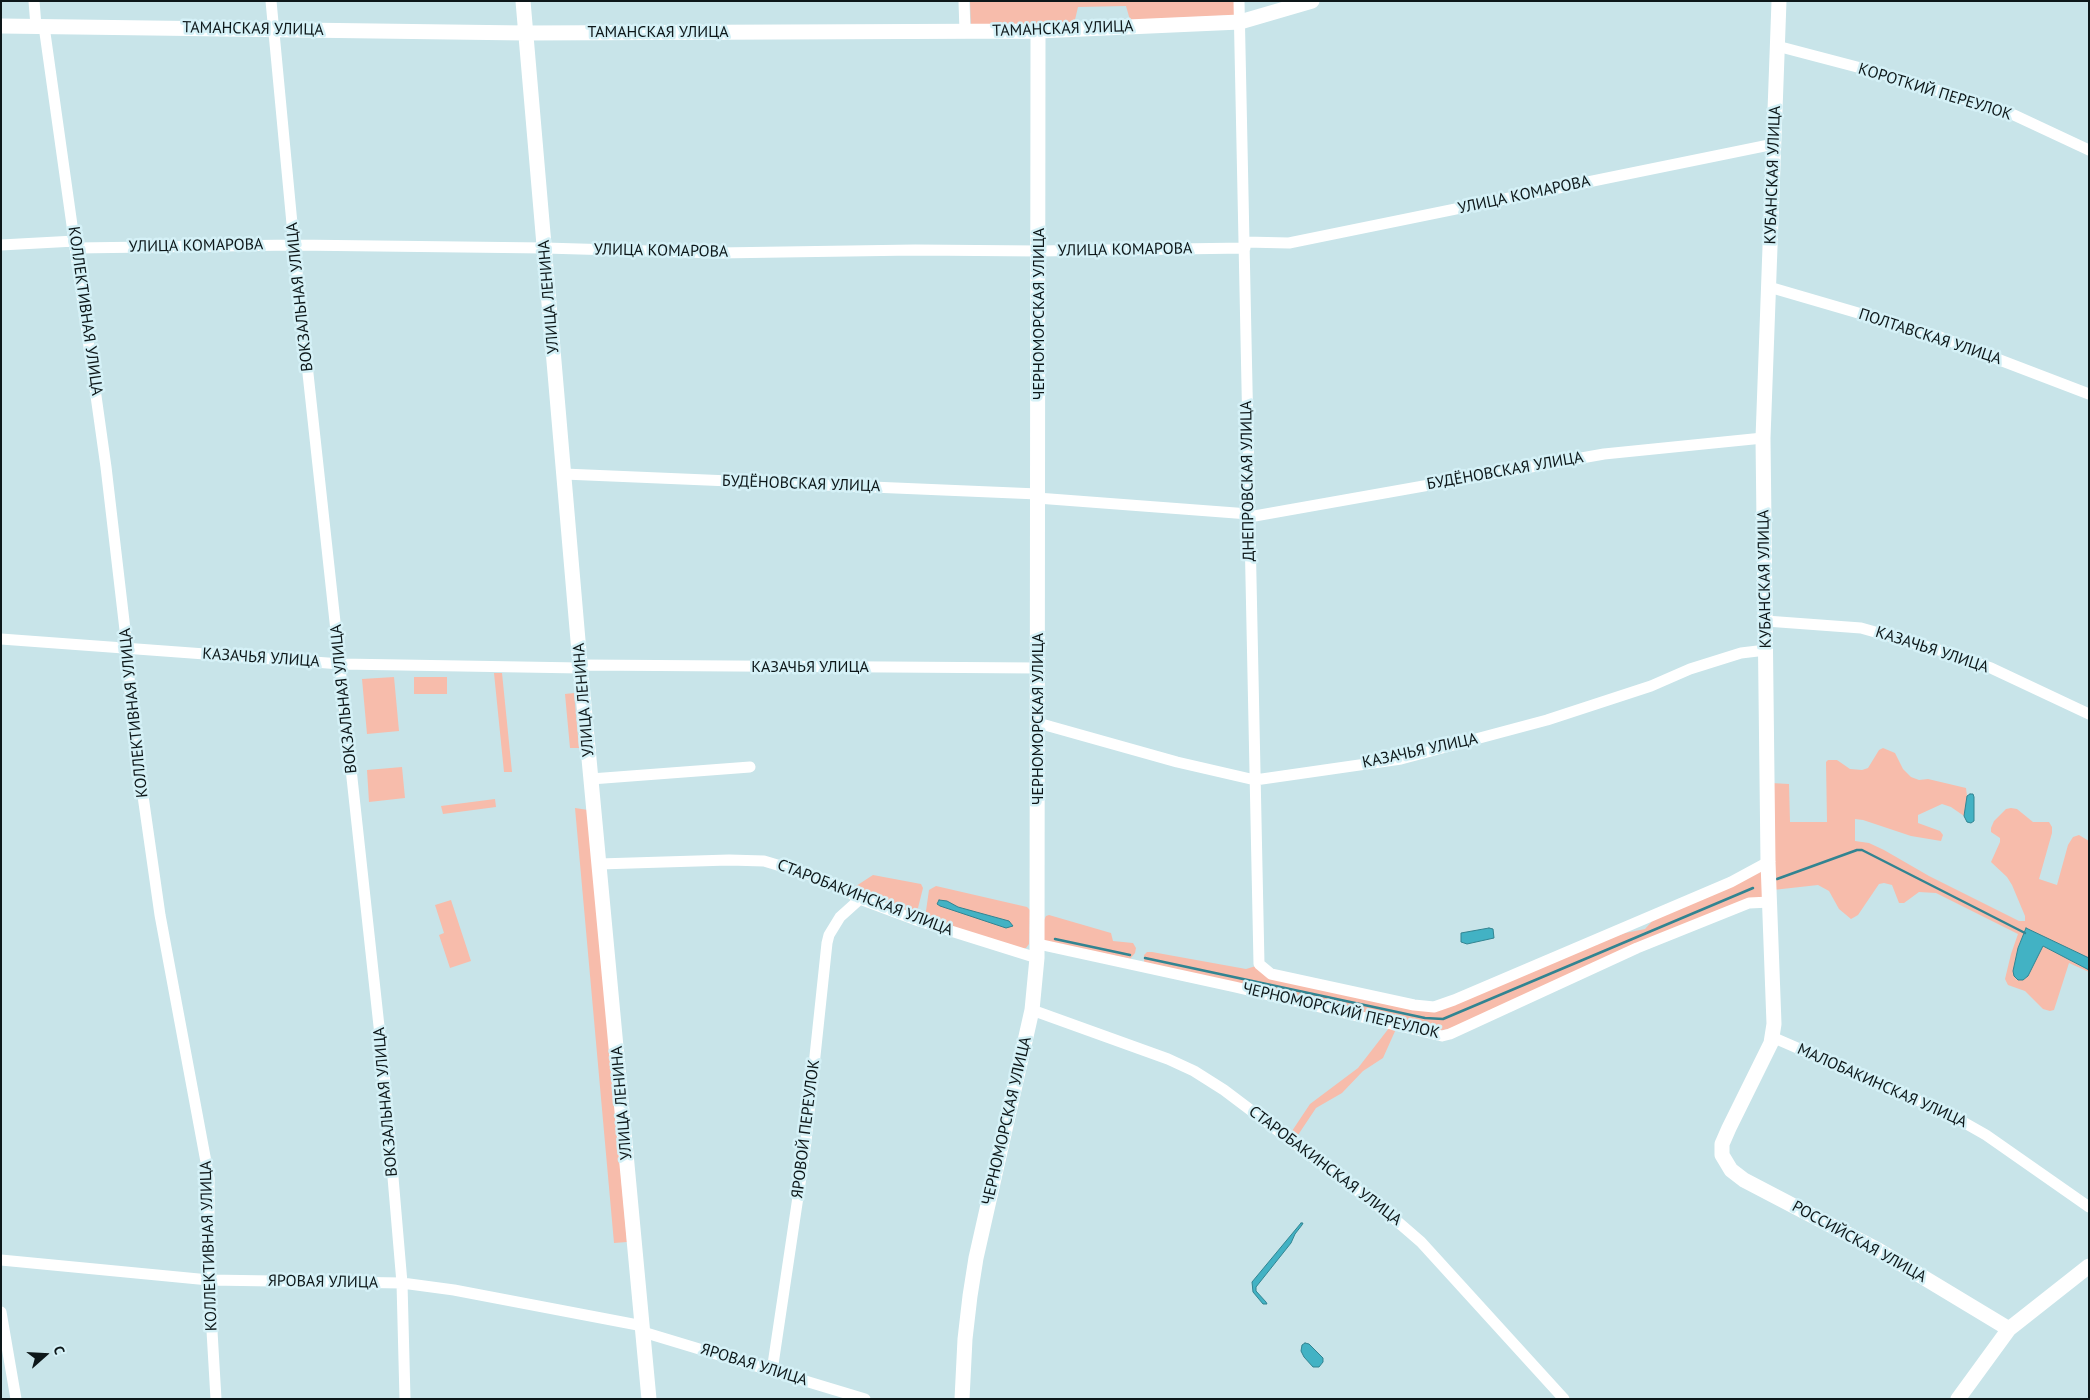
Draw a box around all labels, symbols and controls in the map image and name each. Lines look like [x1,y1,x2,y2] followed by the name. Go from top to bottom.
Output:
[992,17,1134,41] street label: ТАМАНСКАЯ УЛИЦА
[182,18,324,40] street label: ТАМАНСКАЯ УЛИЦА
[587,22,729,42] street label: ТАМАНСКАЯ УЛИЦА
[1856,59,2014,125] street label: КОРОТКИЙ ПЕРЕУЛОК
[1761,105,1785,245] street label: КУБАНСКАЯ УЛИЦА
[1456,172,1592,218] street label: УЛИЦА КОМАРОВА
[283,221,317,373] street label: ВОКЗАЛЬНАЯ УЛИЦА
[64,225,106,397] street label: КОЛЛЕКТИВНАЯ УЛИЦА
[1029,228,1049,400] street label: ЧЕРНОМОРСКАЯ УЛИЦА
[129,235,263,257] street label: УЛИЦА КОМАРОВА
[534,239,564,355] street label: УЛИЦА ЛЕНИНА
[1058,239,1192,261] street label: УЛИЦА КОМАРОВА
[594,240,728,262] street label: УЛИЦА КОМАРОВА
[1856,305,2004,369] street label: ПОЛТАВСКАЯ УЛИЦА
[1237,400,1259,562] street label: ДНЕПРОВСКАЯ УЛИЦА
[1425,448,1585,494] street label: БУДЁНОВСКАЯ УЛИЦА
[721,472,881,496] street label: БУДЁНОВСКАЯ УЛИЦА
[1754,509,1776,649] street label: КУБАНСКАЯ УЛИЦА
[327,623,361,775] street label: ВОКЗАЛЬНАЯ УЛИЦА
[1873,623,1991,677] street label: КАЗАЧЬЯ УЛИЦА
[116,627,152,799] street label: КОЛЛЕКТИВНАЯ УЛИЦА
[1028,633,1048,805] street label: ЧЕРНОМОРСКАЯ УЛИЦА
[569,642,599,758] street label: УЛИЦА ЛЕНИНА
[202,644,320,672] street label: КАЗАЧЬЯ УЛИЦА
[751,657,869,677] street label: КАЗАЧЬЯ УЛИЦА
[1360,729,1480,773] street label: КАЗАЧЬЯ УЛИЦА
[774,856,956,940] street label: СТАРОБАКИНСКАЯ УЛИЦА
[1241,979,1441,1043] street label: ЧЕРНОМОРСКИЙ ПЕРЕУЛОК
[370,1026,402,1178] street label: ВОКЗАЛЬНАЯ УЛИЦА
[978,1035,1036,1207] street label: ЧЕРНОМОРСКАЯ УЛИЦА
[1794,1040,1970,1132] street label: МАЛОБАКИНСКАЯ УЛИЦА
[607,1045,637,1161] street label: УЛИЦА ЛЕНИНА
[788,1058,824,1200] street label: ЯРОВОЙ ПЕРЕУЛОК
[1245,1102,1405,1230] street label: СТАРОБАКИНСКАЯ УЛИЦА
[196,1160,222,1332] street label: КОЛЛЕКТИВНАЯ УЛИЦА
[1789,1197,1929,1287] street label: РОССИЙСКАЯ УЛИЦА
[268,1271,378,1293] street label: ЯРОВАЯ УЛИЦА
[20,1330,70,1380] north arrow
[698,1340,810,1390] street label: ЯРОВАЯ УЛИЦА
[49,1343,69,1357] text: С

